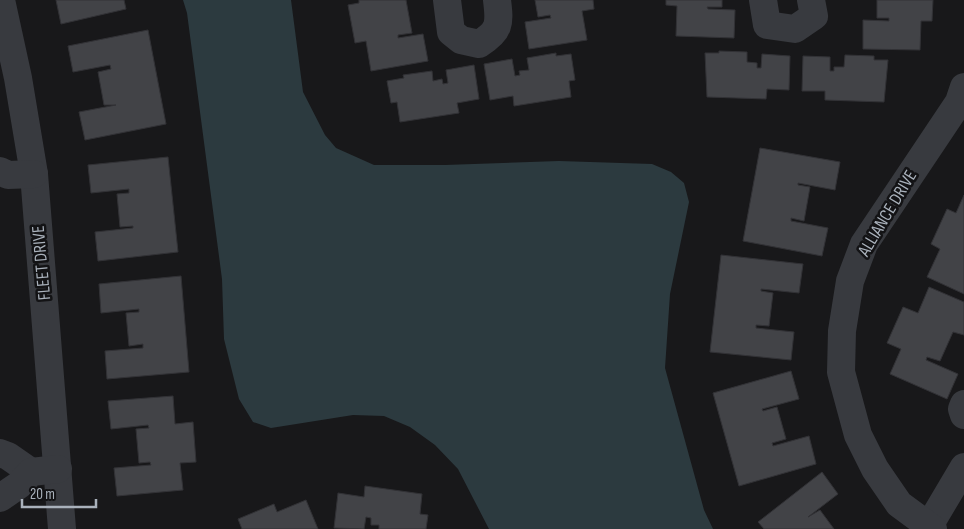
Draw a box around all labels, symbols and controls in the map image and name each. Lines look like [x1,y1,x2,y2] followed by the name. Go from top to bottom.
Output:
[853,166,921,261] street label: ALLIANCE DRIVE
[28,225,55,301] street label: FLEET DRIVE
[22,476,96,508] scale bar
[30,485,55,504] text: 20 m

